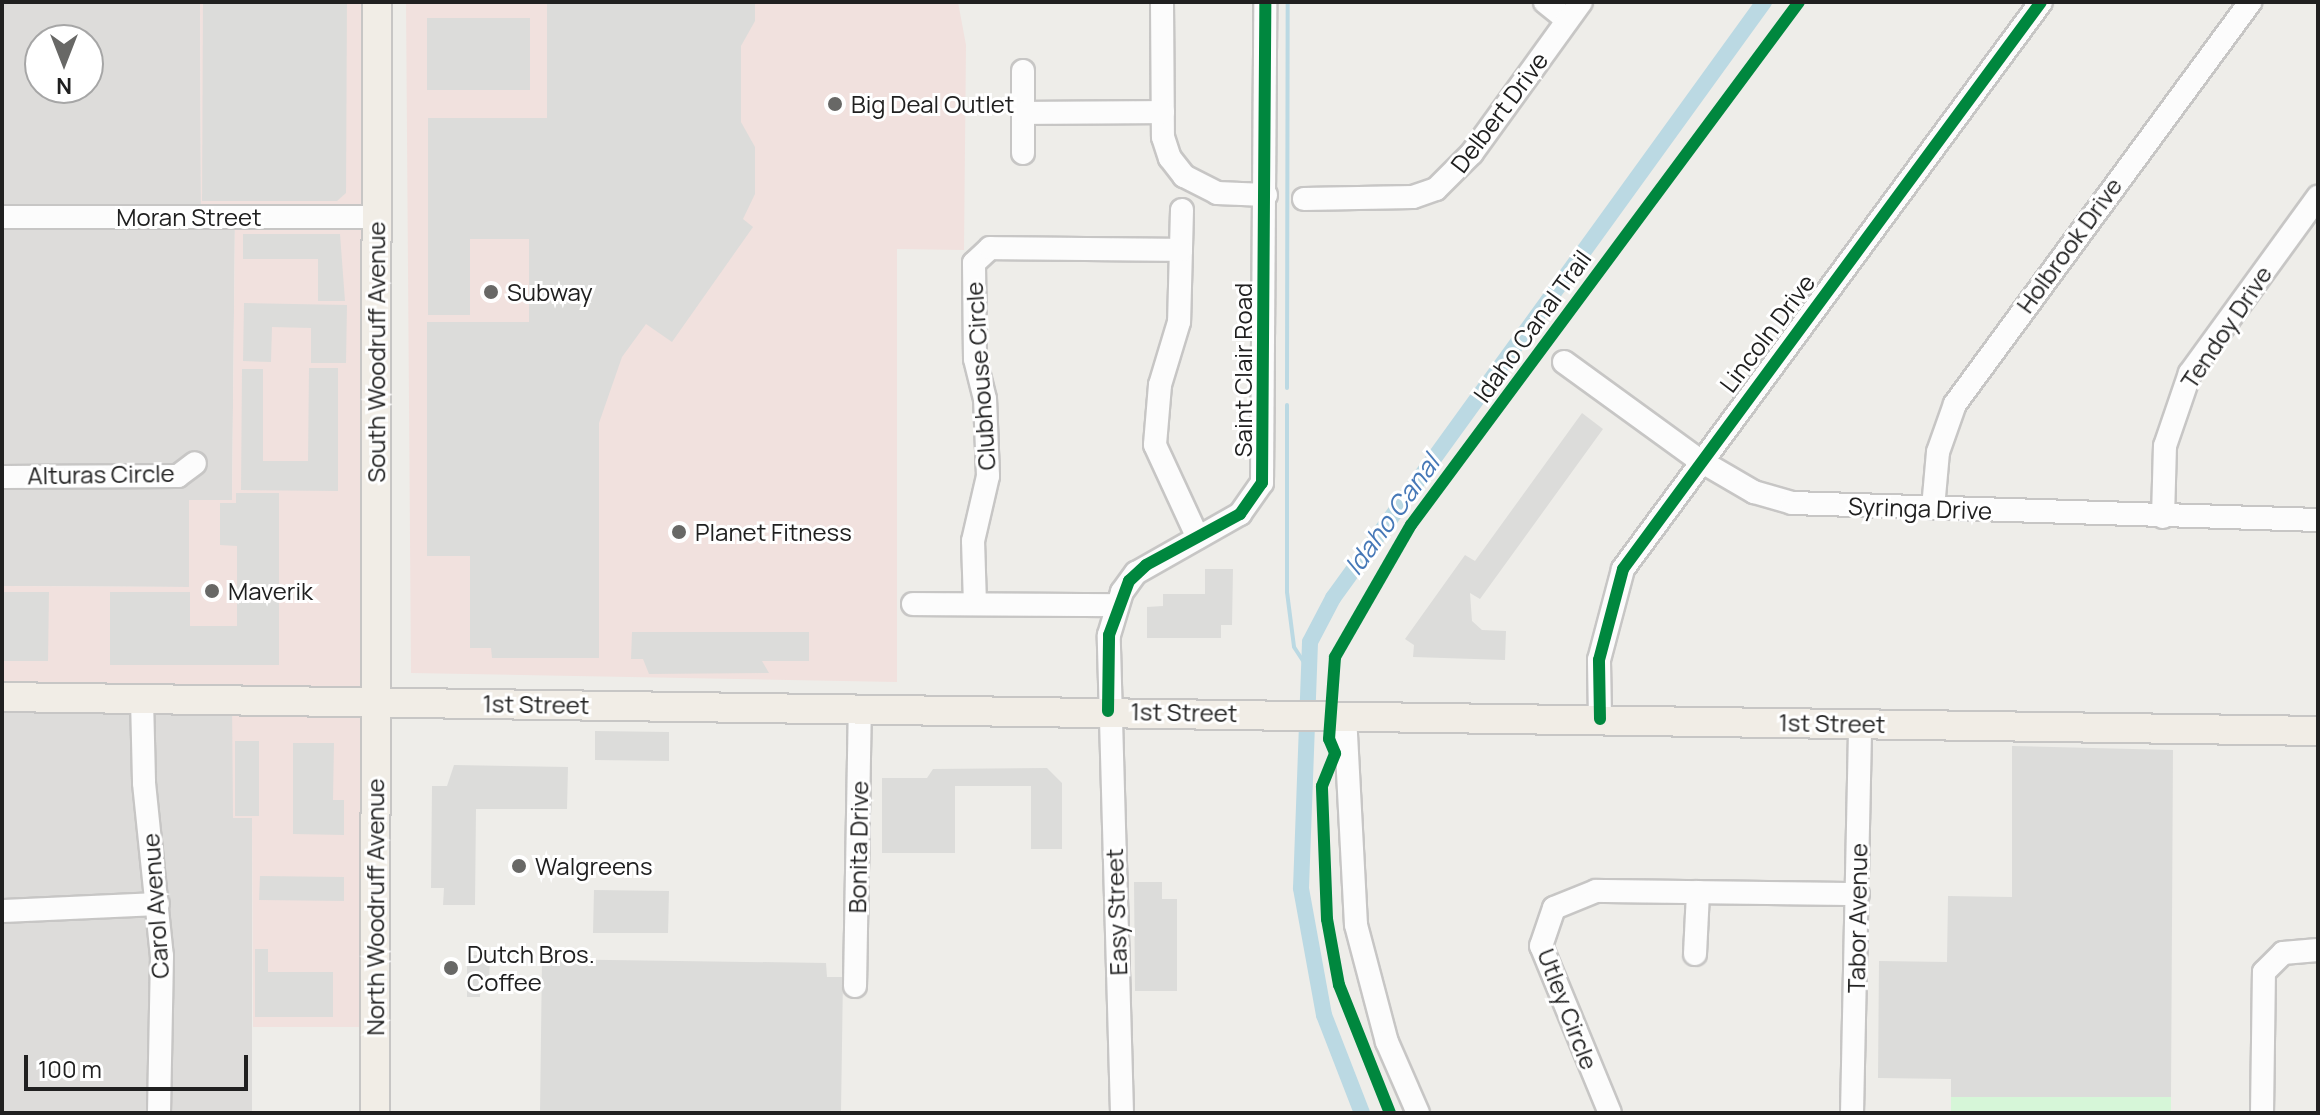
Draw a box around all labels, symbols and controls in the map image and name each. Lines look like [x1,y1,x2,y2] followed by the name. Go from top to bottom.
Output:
[24,24,104,104] north arrow
[1444,46,1554,178] street label: Delbert Drive
[56,71,72,101] text: N
[851,90,1014,118] place label: Big Deal Outlet
[826,95,844,113] marker: Big Deal Outlet
[2010,172,2128,318] street label: Holbrook Drive
[116,203,262,231] street label: Moran Street
[362,221,390,483] street label: South Woodruff Avenue
[1467,244,1597,408] street label: Idaho Canal Trail
[2174,260,2278,394] street label: Tendoy Drive
[1713,268,1821,398] street label: Lincoln Drive
[507,278,593,306] place label: Subway
[959,281,1001,471] street label: Clubhouse Circle
[482,283,500,301] marker: Subway
[1229,283,1257,457] street label: Saint Clair Road
[1338,449,1446,581] water label: Idaho Canal
[27,458,175,490] street label: Alturas Circle
[1847,491,1993,525] street label: Syringa Drive
[695,518,852,546] place label: Planet Fitness
[670,523,688,541] marker: Planet Fitness
[228,577,313,605] place label: Maverik
[203,582,221,600] marker: Maverik
[482,689,590,719] street label: 1st Street
[1130,697,1238,727] street label: 1st Street
[1778,708,1886,738] street label: 1st Street
[361,778,389,1036] street label: North Woodruff Avenue
[842,780,874,914] street label: Bonita Drive
[136,832,174,980] street label: Carol Avenue
[1841,843,1873,993] street label: Tabor Avenue
[1099,848,1133,976] street label: Easy Street
[535,852,652,880] place label: Walgreens
[510,857,528,875] marker: Walgreens
[467,940,595,996] place label: Dutch Bros. Coffee
[1532,945,1604,1073] street label: Utley Circle
[442,959,460,977] marker: Dutch Bros. Coffee
[28,1039,252,1089] scale bar
[38,1052,102,1085] text: 100 m

